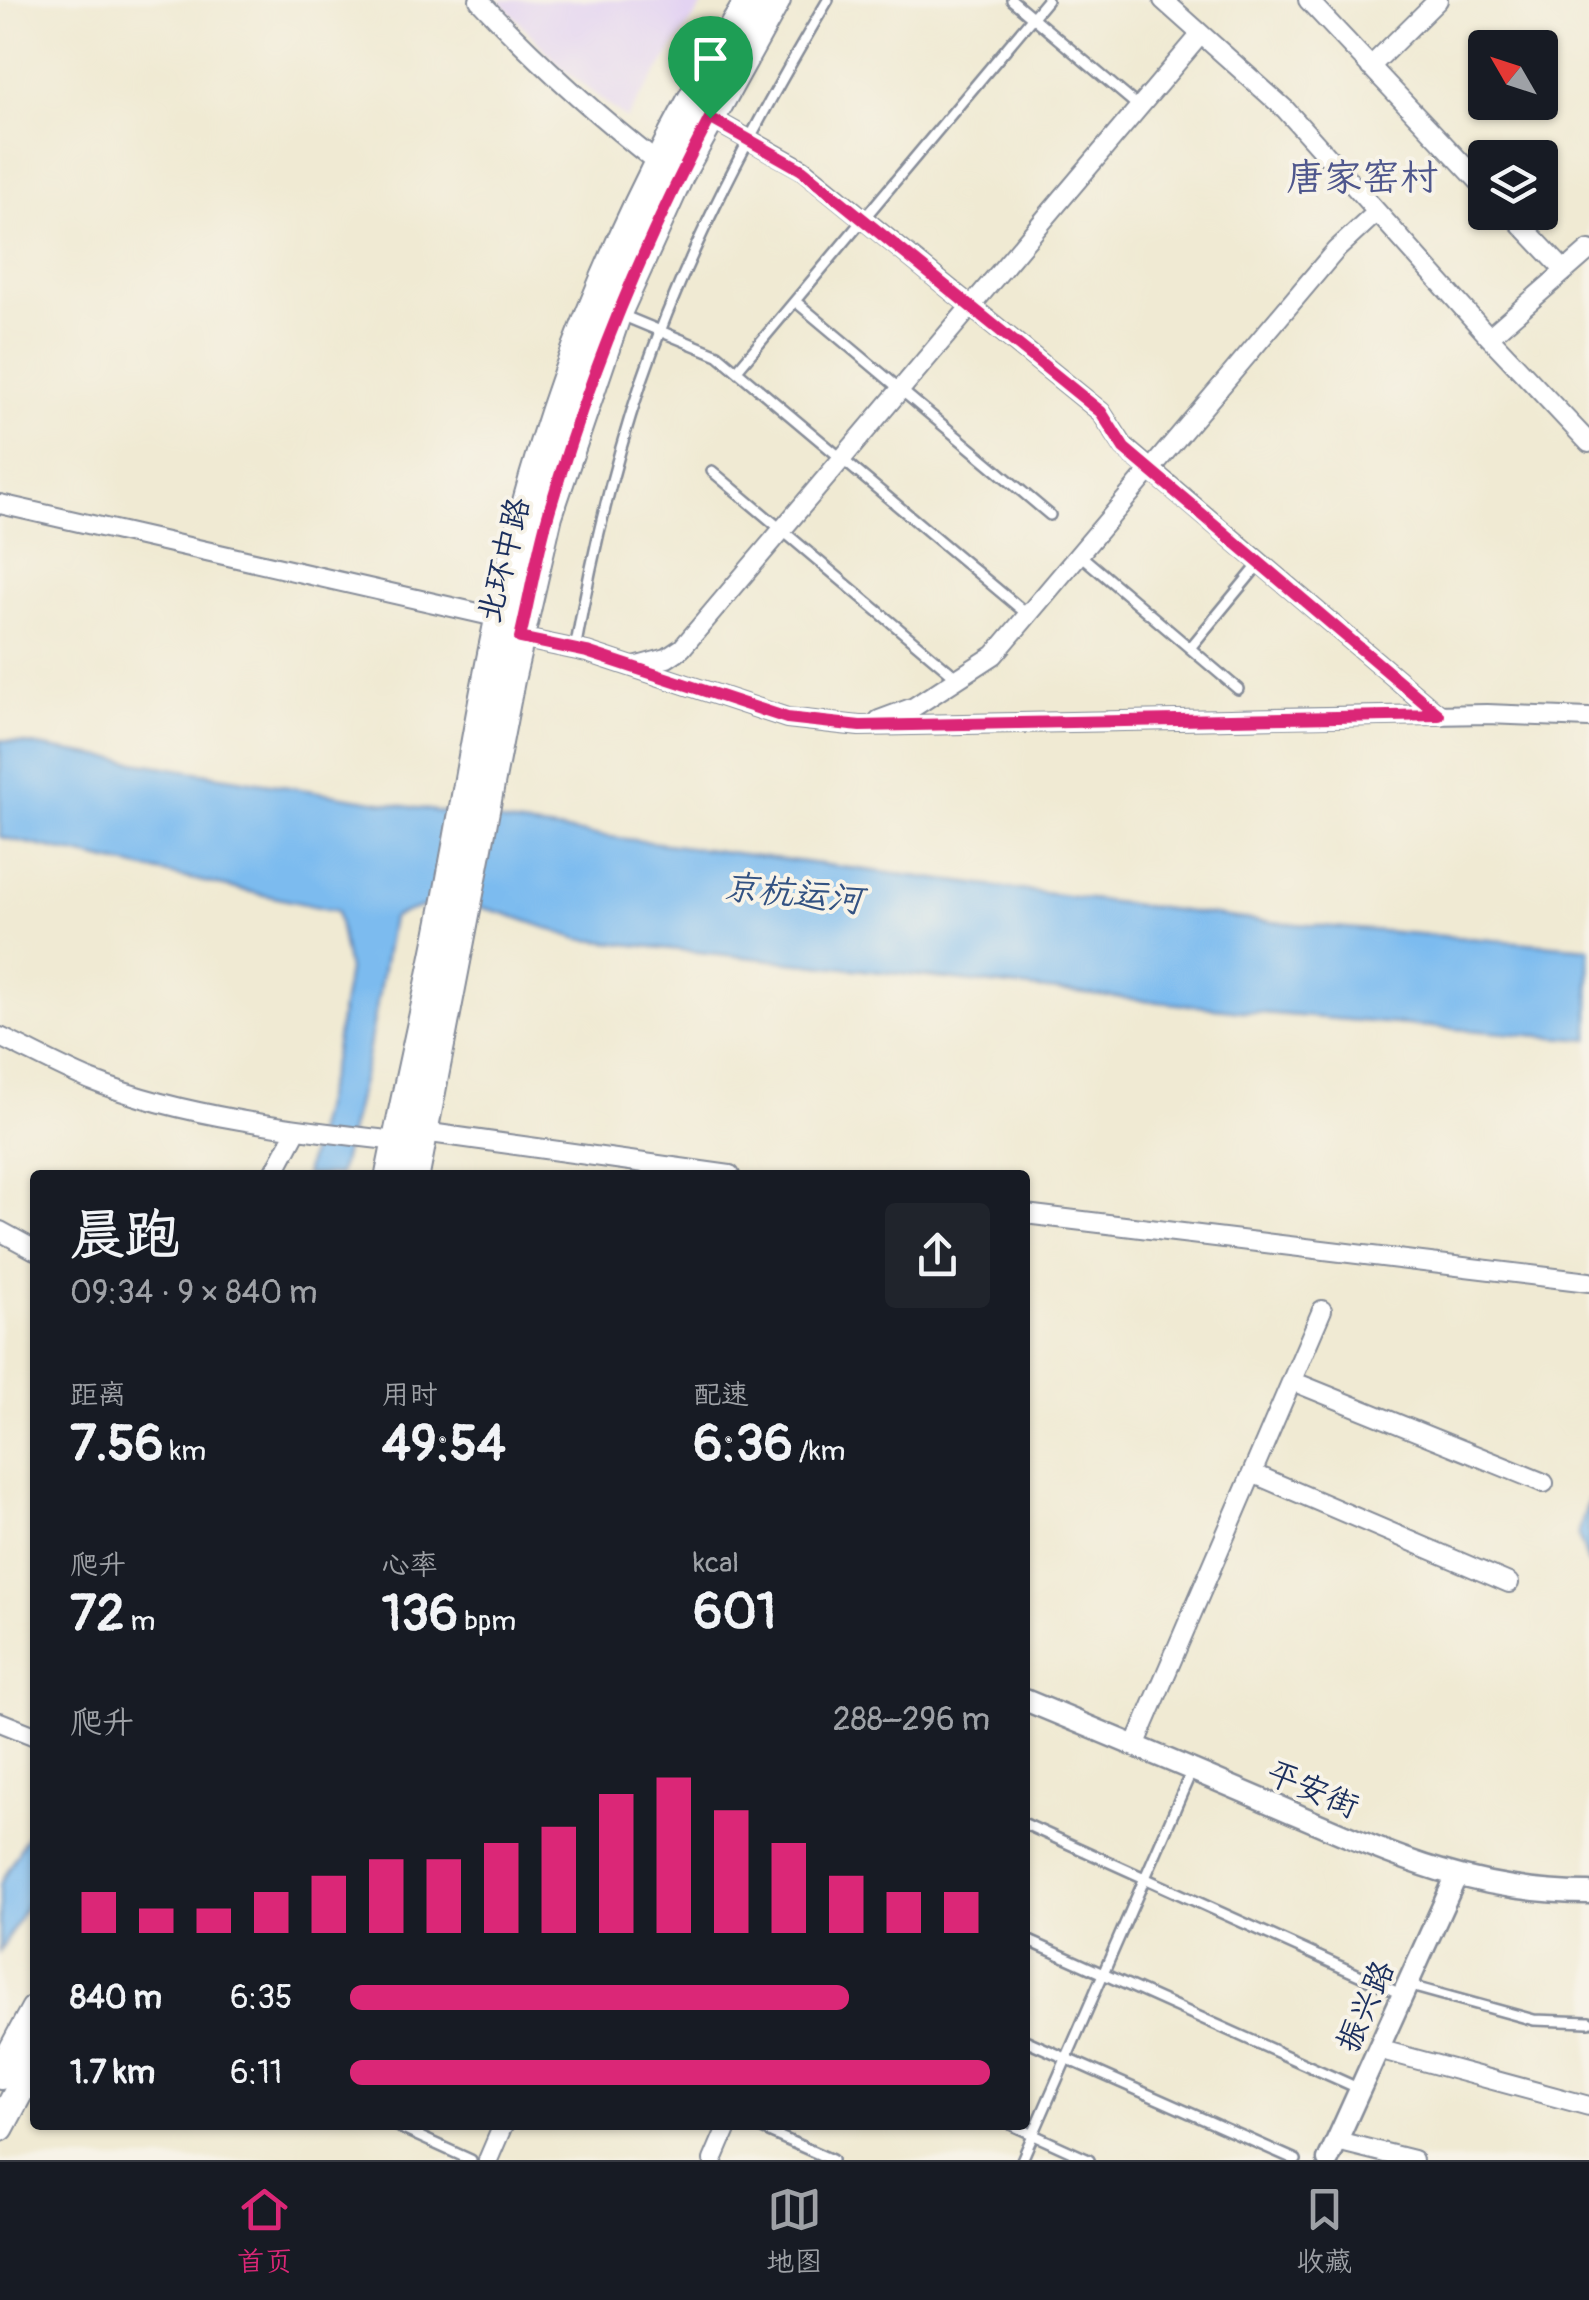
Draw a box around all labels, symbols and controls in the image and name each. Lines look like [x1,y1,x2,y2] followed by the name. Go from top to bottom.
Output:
[668,16,753,119] pin
[1468,30,1558,120] north arrow
[1468,30,1558,230] map controls
[683,31,738,86] icon: arrive
[1468,140,1558,230] button: layers
[1286,154,1438,202] district label: 唐家窑村
[469,493,539,627] street label: 北环中路
[721,865,870,924] water label: 京杭运河
[70,1201,180,1270] text: 晨跑
[885,1203,990,1308] button: share
[70,1273,317,1313] text: 09:34 · 9 × 840 m
[70,1378,126,1413] text: 距离
[382,1378,438,1413] text: 用时
[693,1378,749,1413] text: 配速
[70,1413,164,1476] text: 7.56
[382,1413,506,1476] text: 49:54
[693,1413,793,1476] text: 6:36
[164,1434,206,1469] text: km
[793,1434,845,1469] text: /km
[693,1546,739,1581] text: kcal
[70,1548,126,1583] text: 爬升
[382,1548,438,1583] text: 心率
[693,1581,776,1644] text: 601
[70,1583,124,1646] text: 72
[382,1583,458,1646] text: 136
[124,1604,155,1639] text: m
[458,1604,516,1639] text: bpm
[833,1700,990,1740] text: 288–296 m
[70,1703,134,1743] text: 爬升
[1261,1753,1365,1827] street label: 平安街
[1328,1954,1404,2058] street label: 振兴路
[70,1978,162,2018] text: 840 m
[230,1978,292,2018] text: 6:35
[70,2053,155,2093] text: 1.7 km
[230,2053,282,2093] text: 6:11
[237,2182,293,2280] tab: 首页
[766,2182,822,2280] tab: 地图
[1296,2182,1352,2280] tab: 收藏

